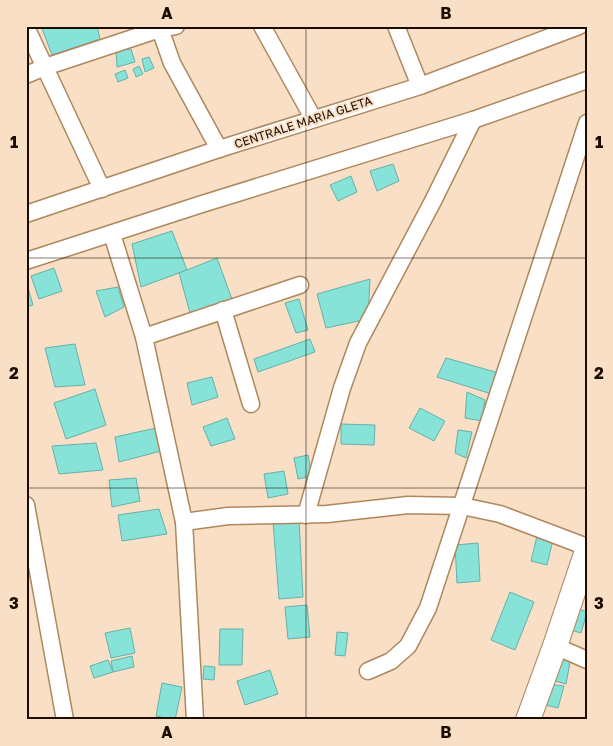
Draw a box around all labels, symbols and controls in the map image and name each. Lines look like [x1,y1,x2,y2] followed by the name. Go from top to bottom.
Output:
[161,3,173,23] text: A
[440,3,452,23] text: B
[232,93,374,151] street label: CENTRALE MARIA GLETA
[10,132,18,152] text: 1
[595,132,603,152] text: 1
[9,363,19,383] text: 2
[594,363,604,383] text: 2
[9,593,19,613] text: 3
[594,593,604,613] text: 3
[161,722,173,742] text: A
[440,722,452,742] text: B

